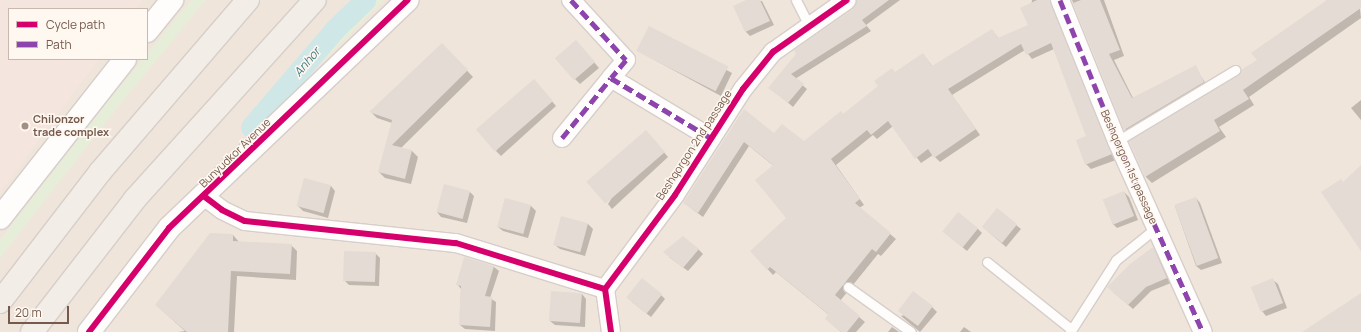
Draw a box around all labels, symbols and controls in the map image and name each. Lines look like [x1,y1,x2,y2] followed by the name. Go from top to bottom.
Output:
[8,8,148,60] legend
[46,16,105,33] text: Cycle path
[46,36,72,53] text: Path
[291,45,323,79] water label: Anhor
[653,87,735,203] street label: Beshqorgon 2nd passage
[1098,108,1160,226] street label: Beshqorgon 1st passage
[33,113,109,139] place label: Chilonzor trade complex
[197,116,273,190] street label: Bunyudkor Avenue
[20,121,30,131] marker: Chilonzor trade complex
[10,298,71,324] scale bar
[15,304,42,321] text: 20 m

